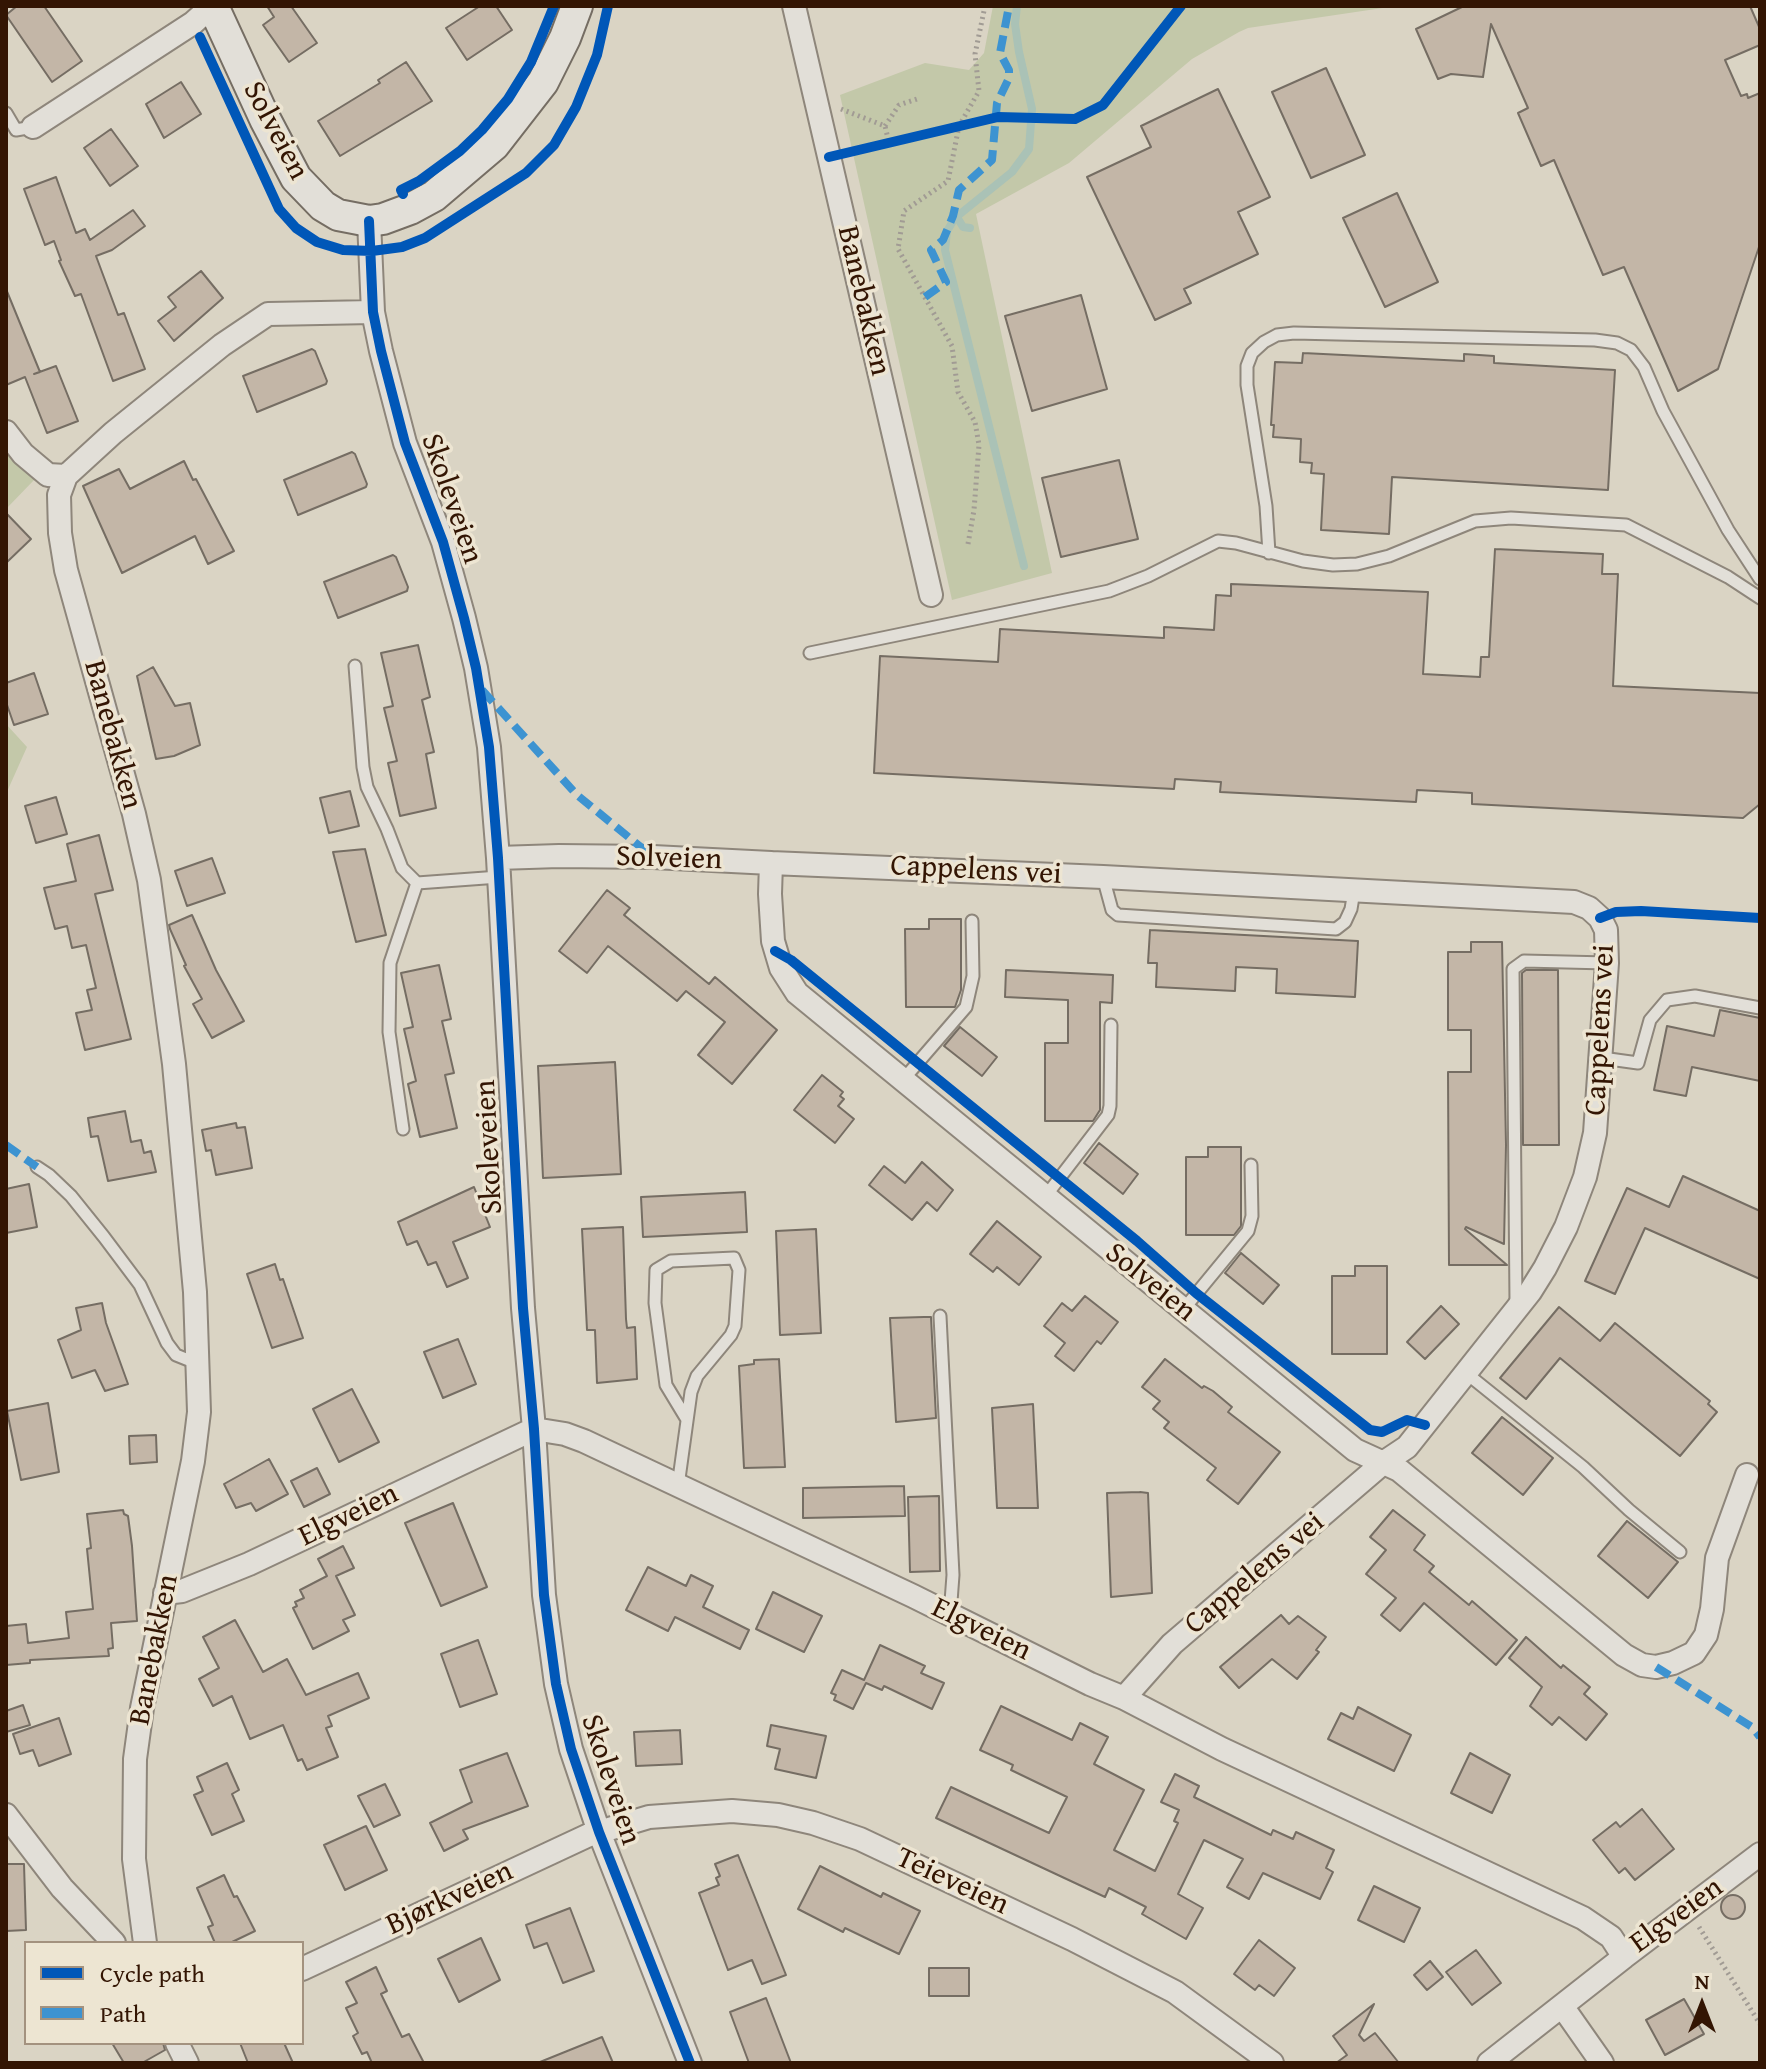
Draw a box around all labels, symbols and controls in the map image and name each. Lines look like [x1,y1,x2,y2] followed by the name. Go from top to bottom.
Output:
[234,76,316,186] street label: Solveien
[828,223,898,379] street label: Banebakken
[412,429,490,569] street label: Skoleveien
[75,657,149,813] street label: Banebakken
[615,839,723,879] street label: Solveien
[889,849,1063,893] street label: Cappelens vei
[1579,943,1623,1117] street label: Cappelens vei
[468,1079,512,1215] street label: Skoleveien
[1097,1236,1203,1330] street label: Solveien
[293,1477,405,1555] street label: Elgveien
[1178,1505,1332,1643] street label: Cappelens vei
[123,1572,187,1728] street label: Banebakken
[925,1591,1037,1669] street label: Elgveien
[572,1710,648,1850] street label: Skoleveien
[890,1840,1014,1924] street label: Teieveien
[381,1854,519,1944] street label: Bjørkveien
[1623,1870,1731,1962] street label: Elgveien
[24,1941,304,2045] legend
[100,1956,205,1991] text: Cycle path
[1662,1965,1742,2045] north arrow
[1695,1965,1709,1997] text: N
[100,1996,146,2031] text: Path

